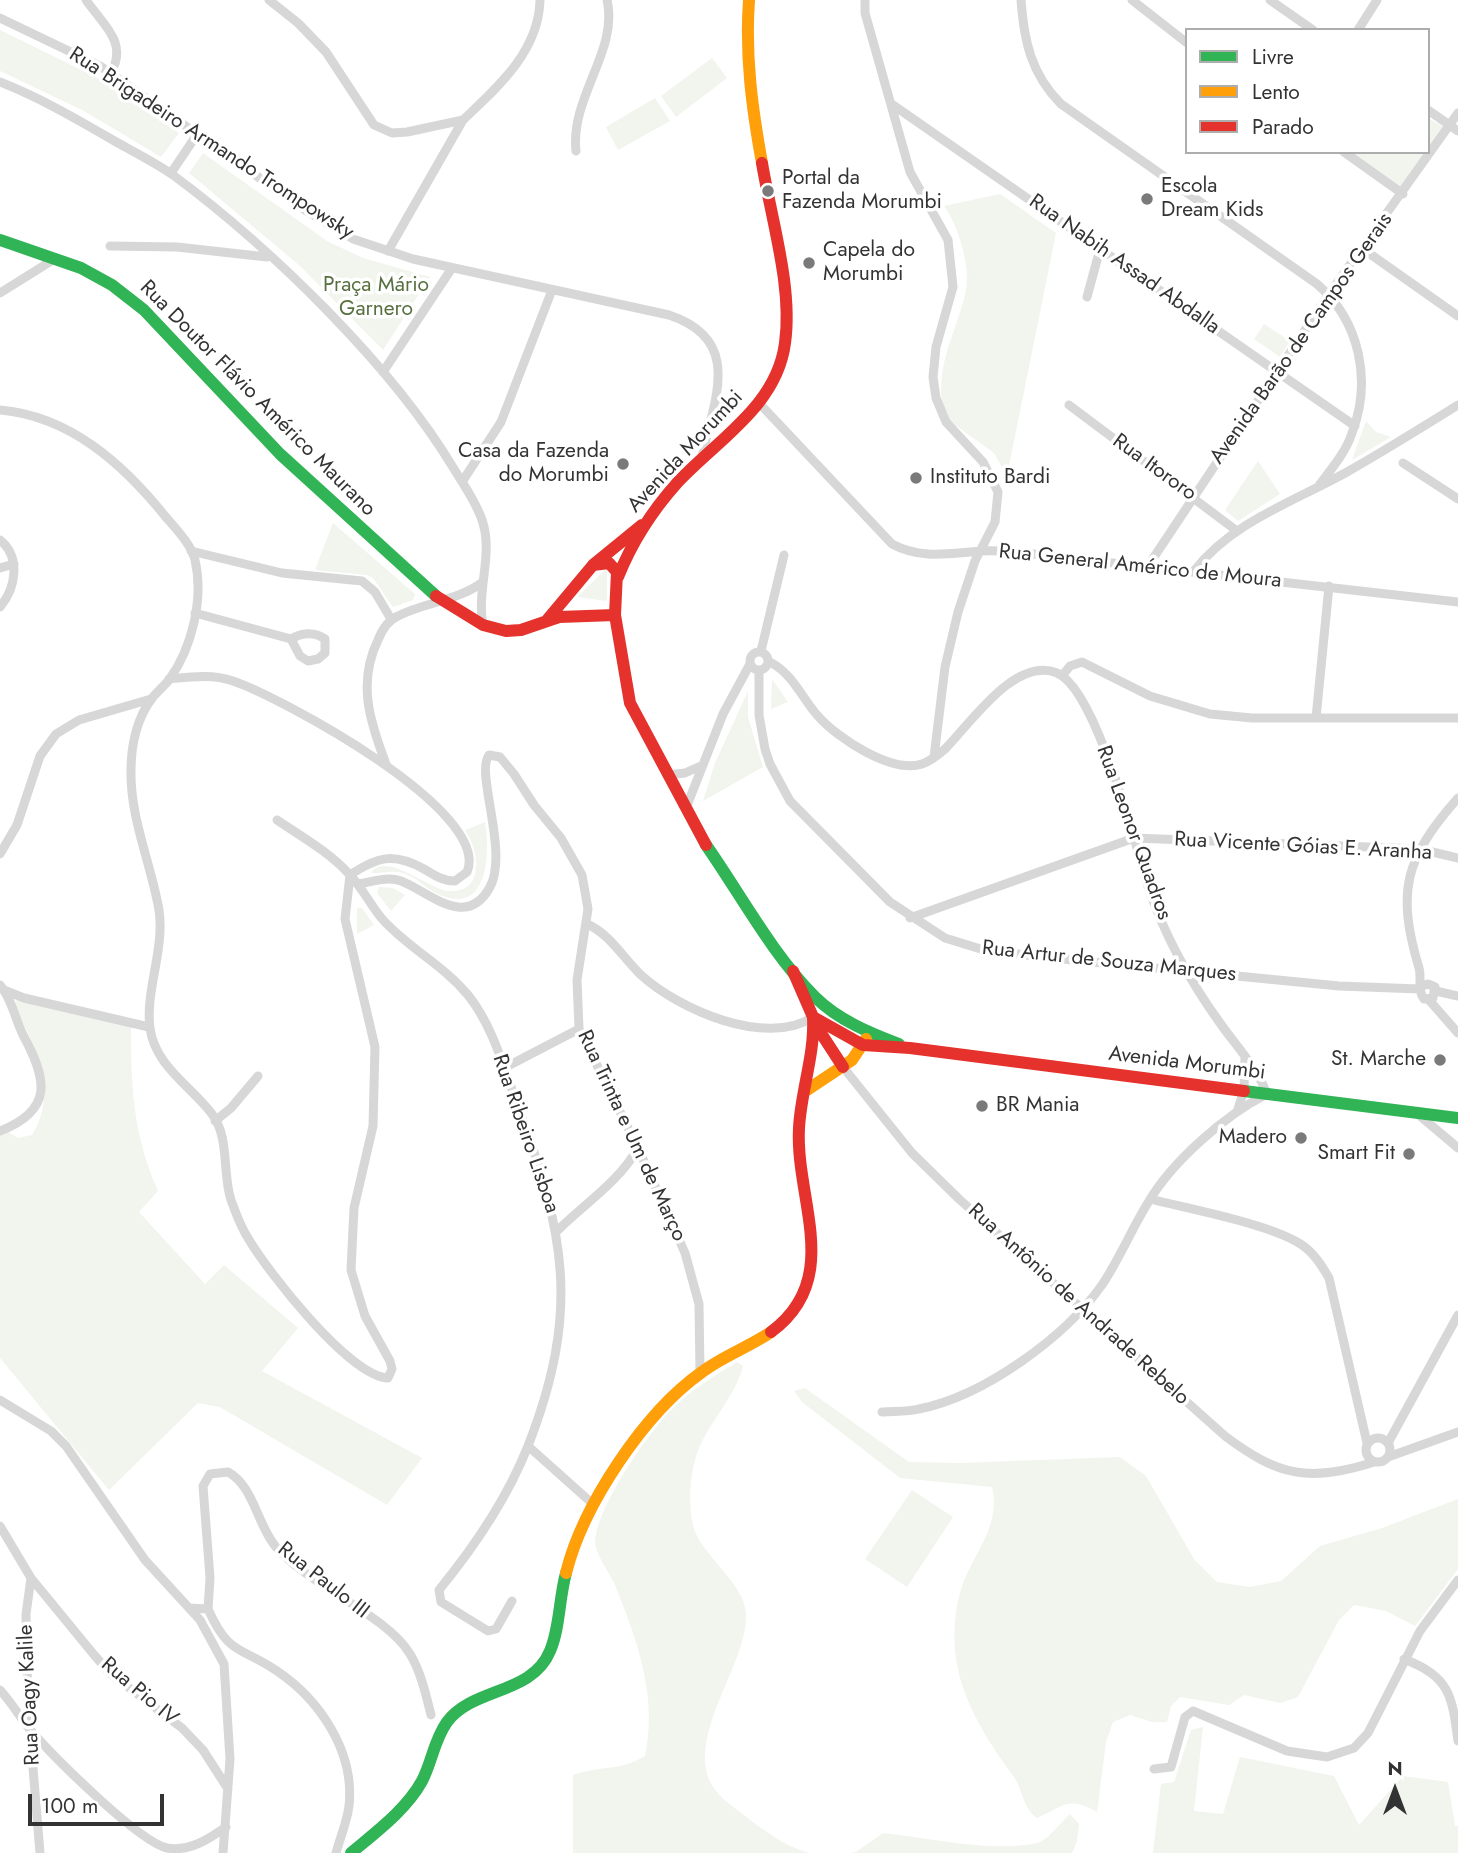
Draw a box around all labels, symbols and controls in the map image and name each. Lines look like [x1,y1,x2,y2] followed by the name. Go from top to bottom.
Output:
[1185,28,1430,154] legend
[64,42,358,246] street label: Rua Brigadeiro Armando Trompowsky
[1252,42,1294,72] text: Livre
[1252,77,1300,107] text: Lento
[1252,112,1314,142] text: Parado
[782,166,942,216] place label: Portal da Fazenda Morumbi
[1161,174,1264,224] place label: Escola Dream Kids
[760,183,776,199] marker: Portal da Fazenda Morumbi
[1024,190,1224,340] street label: Rua Nabih Assad Abdalla
[1139,191,1155,207] marker: Escola Dream Kids
[1205,209,1399,469] street label: Avenida Barão de Campos Gerais
[823,238,915,288] place label: Capela do Morumbi
[801,255,817,271] marker: Capela do Morumbi
[323,273,429,323] park label: Praça Mário Garnero
[134,276,380,522] street label: Rua Doutor Flávio Américo Maurano
[623,386,749,518] street label: Avenida Morumbi
[1107,429,1201,507] street label: Rua Itororo
[458,439,609,489] place label: Casa da Fazenda do Morumbi
[615,456,631,472] marker: Casa da Fazenda do Morumbi
[930,465,1050,491] place label: Instituto Bardi
[908,470,924,486] marker: Instituto Bardi
[997,540,1283,594] street label: Rua General Américo de Moura
[1090,743,1176,923] street label: Rua Leonor Quadros
[1173,828,1433,866] street label: Rua Vicente Góias E. Aranha
[981,936,1237,988] street label: Rua Artur de Souza Marques
[571,1026,691,1246] street label: Rua Trinta e Um de Março
[1107,1042,1267,1086] street label: Avenida Morumbi
[1331,1047,1426,1073] place label: St. Marche
[486,1051,564,1217] street label: Rua Ribeiro Lisboa
[1432,1052,1448,1068] marker: St. Marche
[996,1093,1079,1119] place label: BR Mania
[974,1098,990,1114] marker: BR Mania
[1219,1125,1287,1151] place label: Madero
[1293,1130,1309,1146] marker: Madero
[1317,1141,1395,1167] place label: Smart Fit
[1401,1146,1417,1162] marker: Smart Fit
[962,1199,1194,1411] street label: Rua Antônio de Andrade Rebelo
[272,1537,374,1625] street label: Rua Paulo III
[14,1624,46,1766] street label: Rua Oagy Kalile
[95,1652,183,1732] street label: Rua Pio IV
[1360,1755,1430,1825] north arrow
[1387,1755,1403,1782] text: N
[32,1780,168,1824] scale bar
[41,1791,98,1821] text: 100 m

